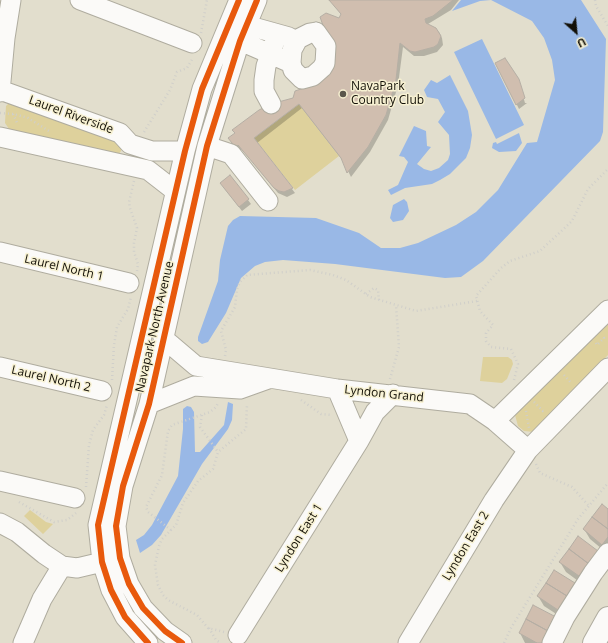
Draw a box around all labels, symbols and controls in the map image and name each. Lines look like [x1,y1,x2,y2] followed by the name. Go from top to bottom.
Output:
[556,12,596,52] north arrow
[575,35,589,52] text: U
[351,80,424,108] place label: NavaPark Country Club
[338,89,348,99] marker: NavaPark Country Club
[27,93,115,137] street label: Laurel Riverside
[23,252,105,284] street label: Laurel North 1
[133,260,177,394] street label: Navapark North Avenue
[10,363,92,395] street label: Laurel North 2
[344,383,424,405] street label: Lyndon Grand
[272,501,326,575] street label: Lyndon East 1
[440,509,492,583] street label: Lyndon East 2

